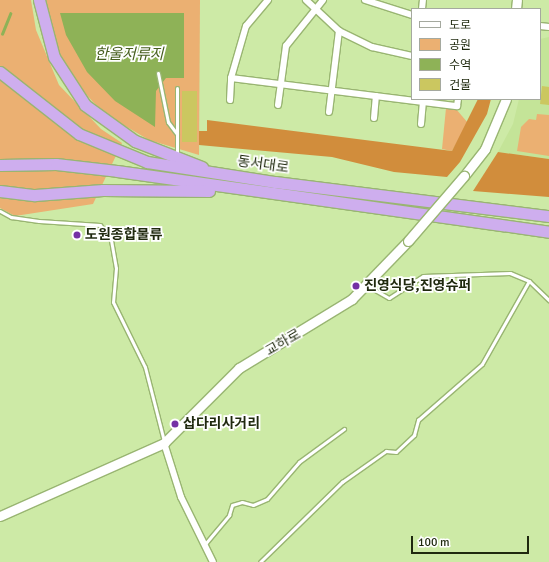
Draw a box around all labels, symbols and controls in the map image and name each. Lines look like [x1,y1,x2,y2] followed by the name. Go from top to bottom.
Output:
[411,8,541,100] legend
[449,18,471,33] text: 도로
[449,38,471,53] text: 공원
[95,46,163,64] water label: 한울저류지
[449,58,471,73] text: 수역
[449,78,471,93] text: 건물
[236,153,290,177] street label: 동서대로
[85,227,162,243] place label: 도원종합물류
[72,230,82,240] marker: 도원종합물류
[364,278,471,294] place label: 진영식당,진영슈퍼
[351,281,361,291] marker: 진영식당,진영슈퍼
[262,326,304,360] street label: 교하로
[183,416,260,432] place label: 삽다리사거리
[170,419,180,429] marker: 삽다리사거리
[413,528,531,554] scale bar
[418,535,450,550] text: 100 m

